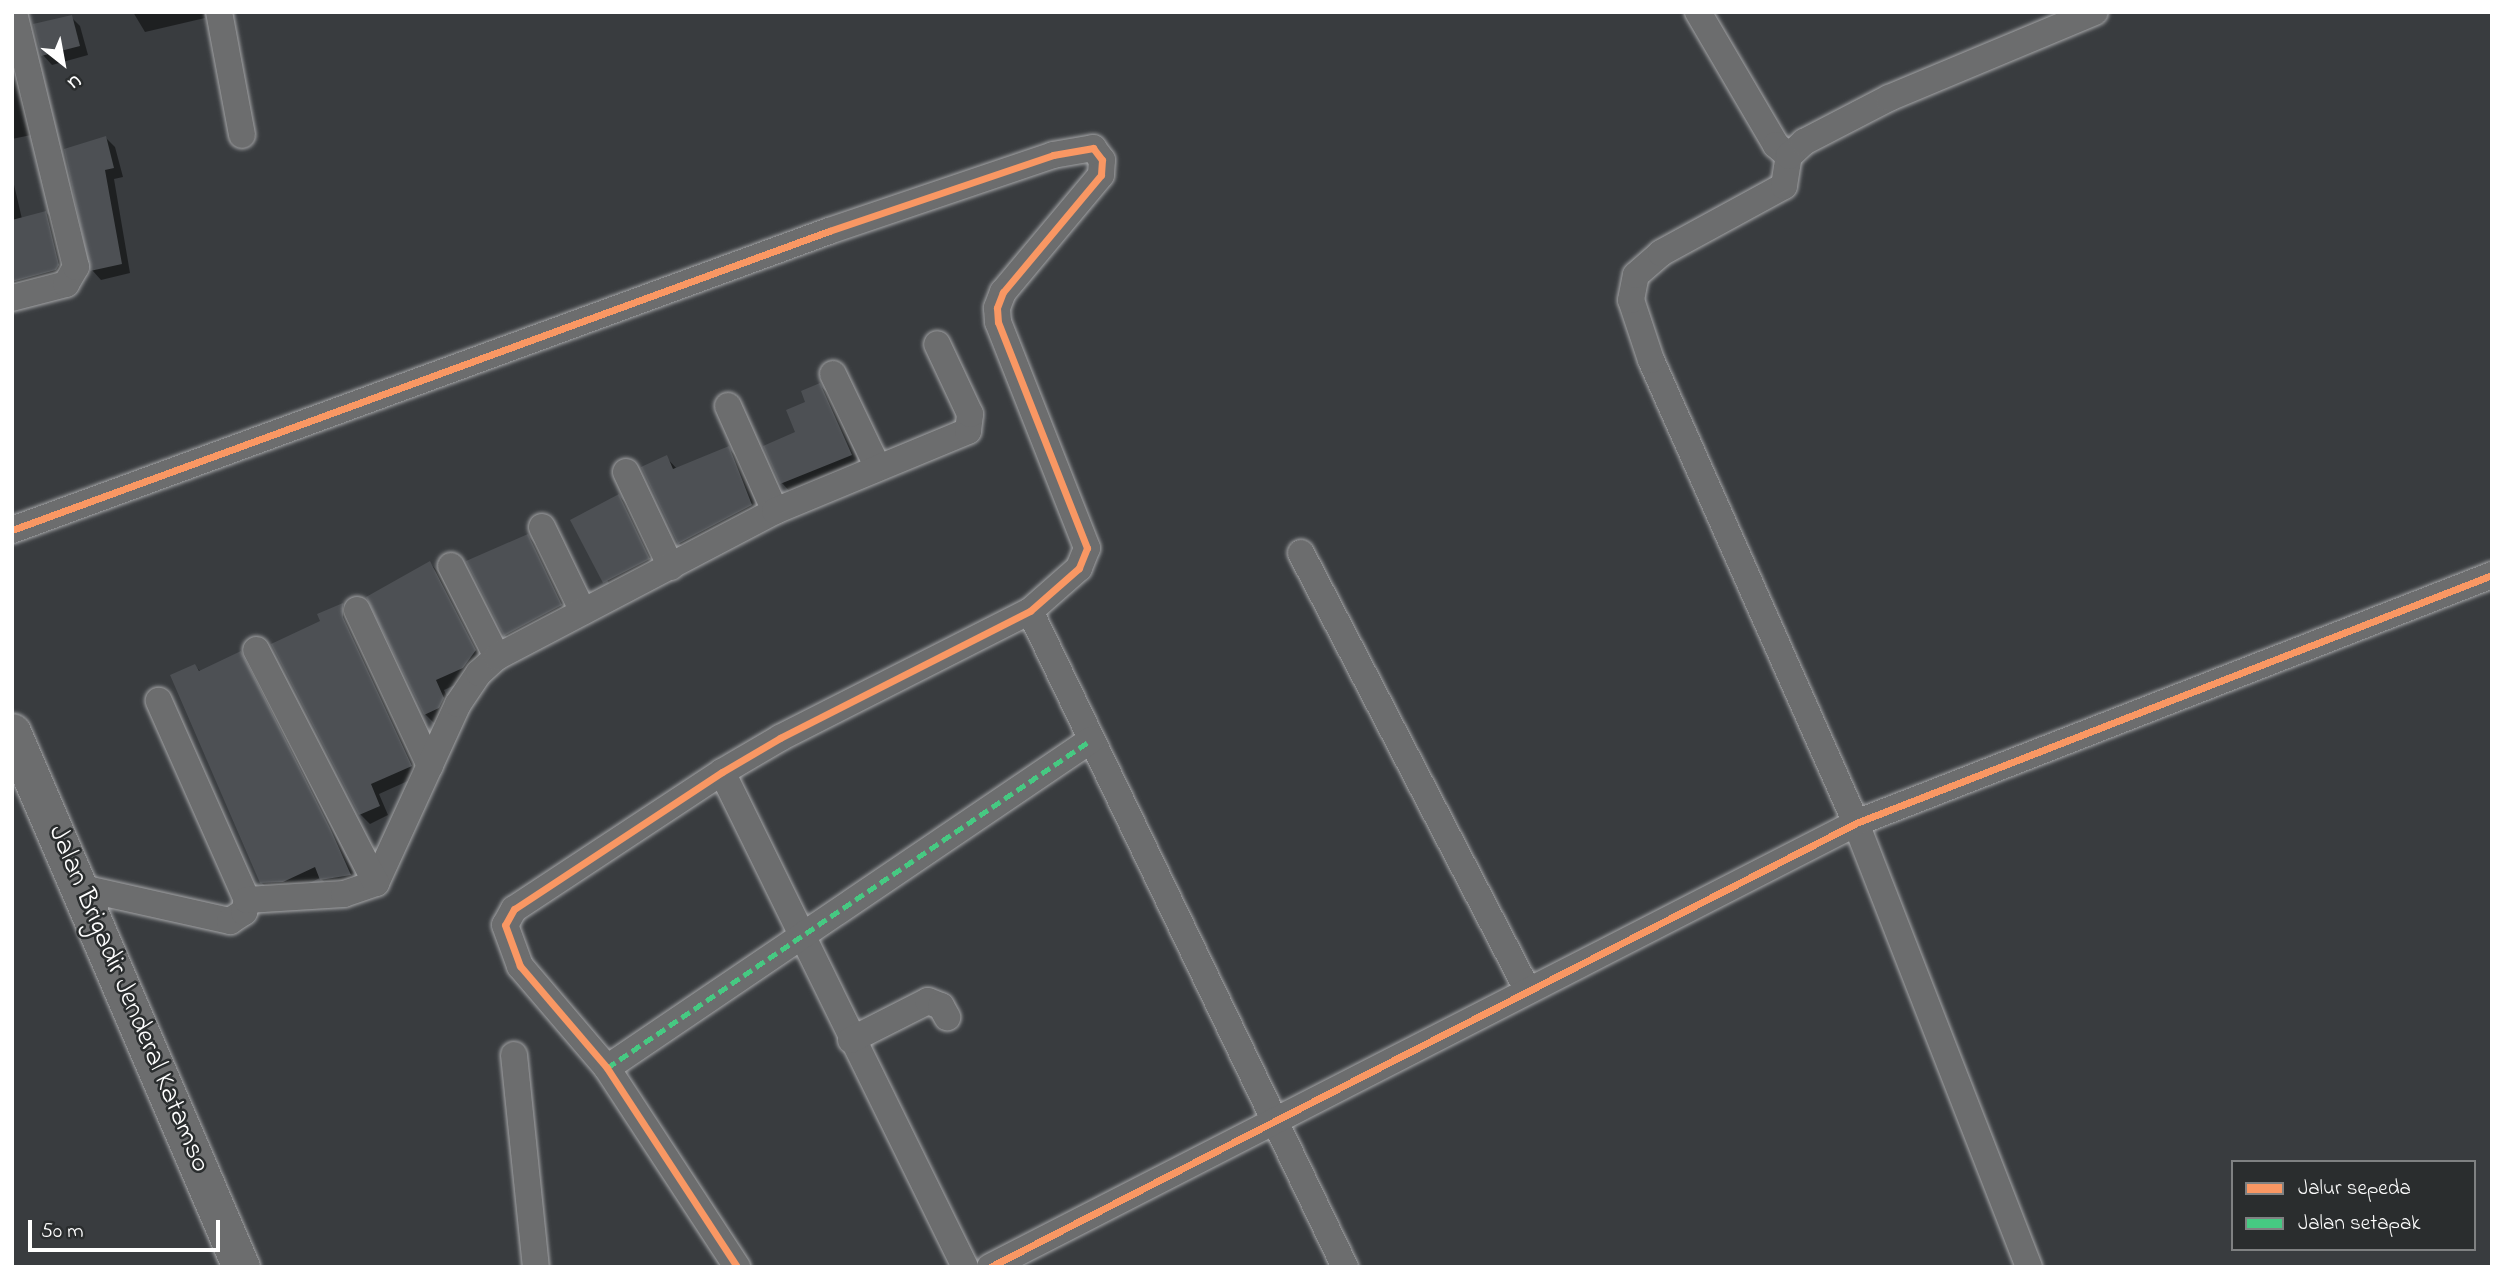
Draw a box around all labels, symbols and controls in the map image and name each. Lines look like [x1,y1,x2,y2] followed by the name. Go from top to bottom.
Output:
[28,28,98,98] north arrow
[62,67,86,96] text: U
[40,820,216,1178] street label: Jalan Brigadir Jenderal Katamso
[2231,1160,2476,1251] legend
[2298,1174,2411,1204] text: Jalur sepeda
[32,1206,224,1250] scale bar
[2298,1209,2421,1239] text: Jalan setapak
[41,1217,84,1247] text: 50 m

